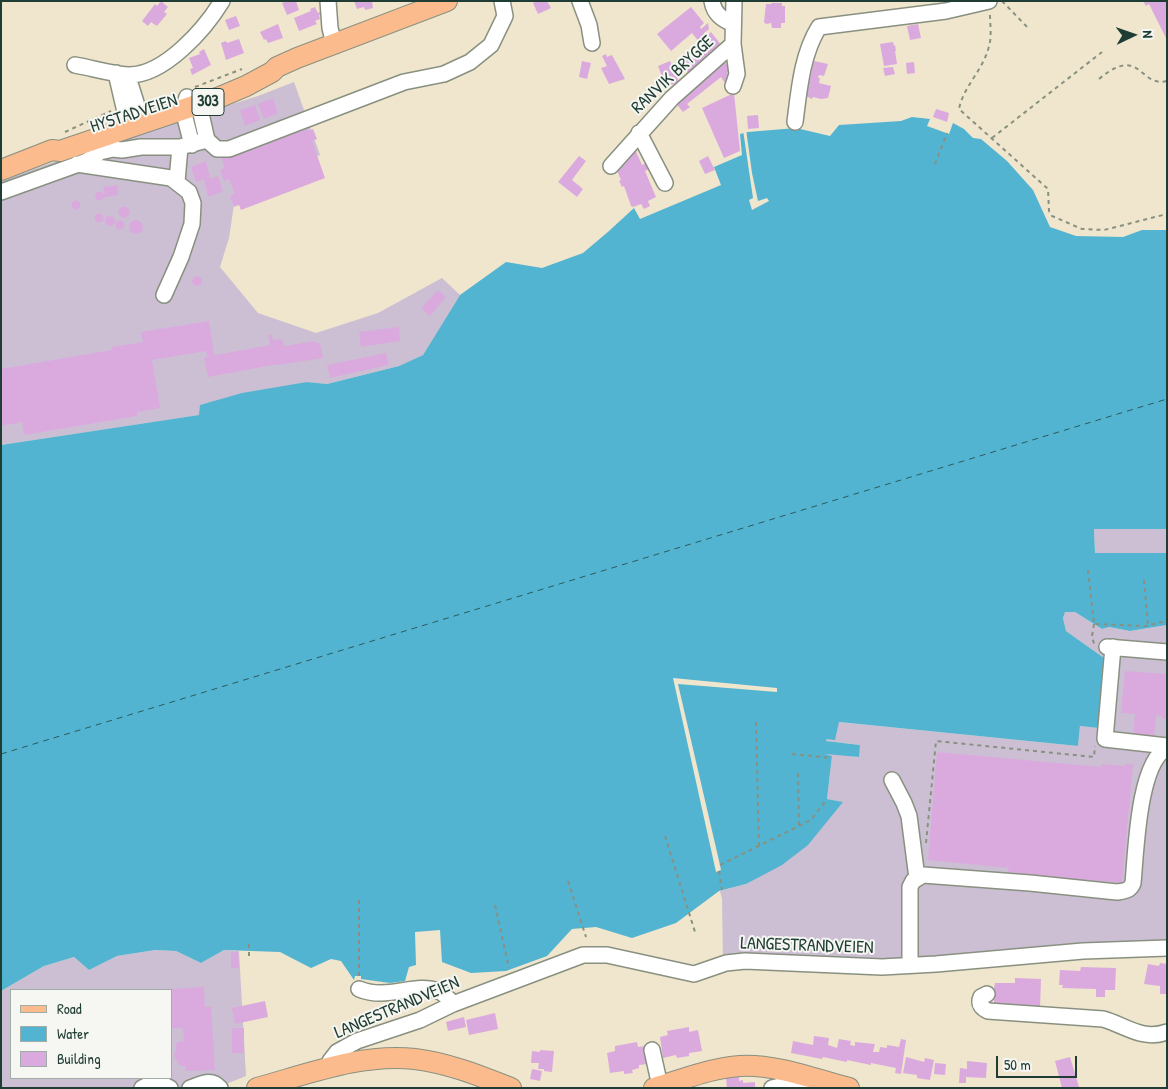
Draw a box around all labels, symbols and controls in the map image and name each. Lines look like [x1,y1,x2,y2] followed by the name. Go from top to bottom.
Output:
[1108,10,1158,60] north arrow
[1139,30,1158,38] text: N
[627,31,719,119] street label: RANVIK BRYGGE
[192,88,224,115] road number: 303
[88,90,180,138] street label: HYSTADVEIEN
[740,933,874,959] street label: LANGESTRANDVEIEN
[331,972,463,1044] street label: LANGESTRANDVEIEN
[10,989,172,1079] legend
[57,998,82,1019] text: Road
[57,1023,89,1044] text: Water
[998,1046,1079,1078] scale bar
[57,1048,101,1069] text: Building
[1004,1054,1031,1075] text: 50 m

